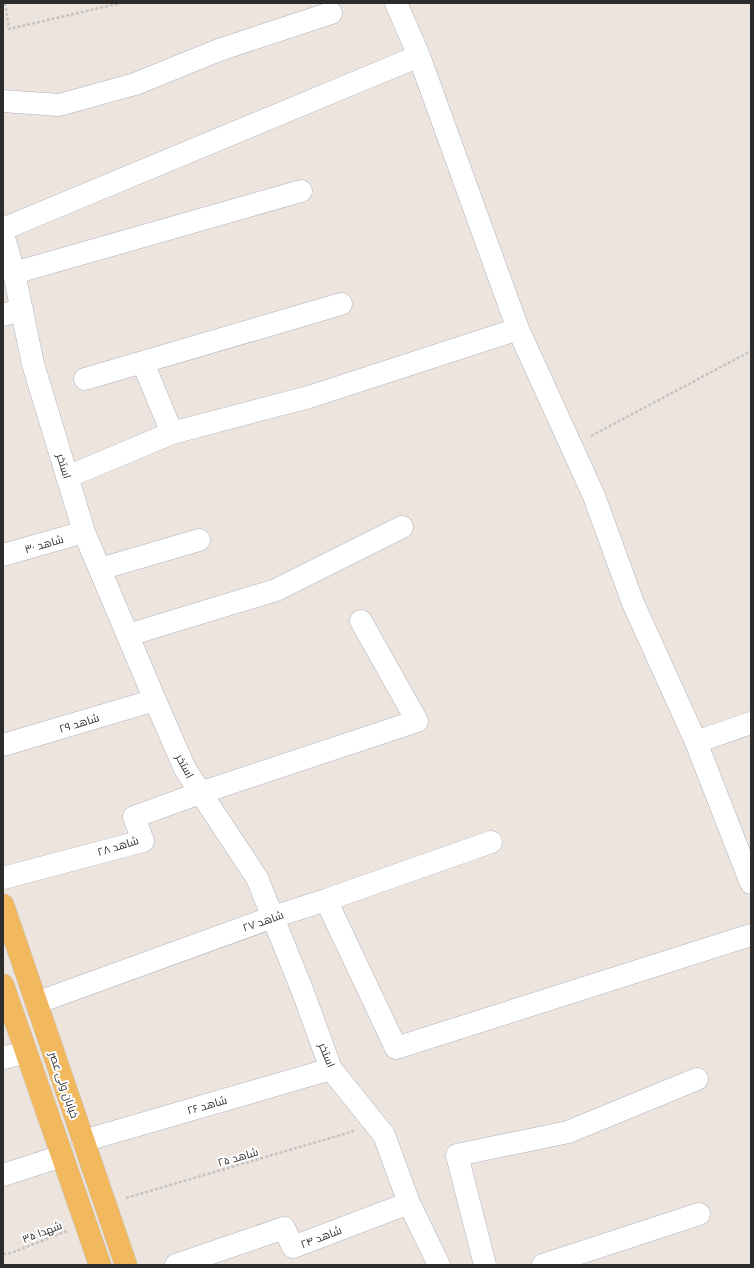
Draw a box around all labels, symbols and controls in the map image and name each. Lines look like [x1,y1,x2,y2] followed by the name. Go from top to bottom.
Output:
[53,451,74,480] street label: استخر
[23,532,65,556] street label: شاهد ۳۰
[57,710,101,736] street label: شاهد ۲۹
[172,751,197,780] street label: استخر
[96,833,140,859] street label: شاهد ۲۸
[241,907,285,935] street label: شاهد ۲۷
[315,1040,338,1069] street label: استخر
[46,1049,82,1120] street label: خیابان ولی عصر
[185,1093,229,1117] street label: شاهد ۲۶
[216,1145,260,1169] street label: شاهد ۲۵
[20,1218,64,1246] street label: شهدا ۳۵
[298,1223,344,1251] street label: شاهد ۲۴

